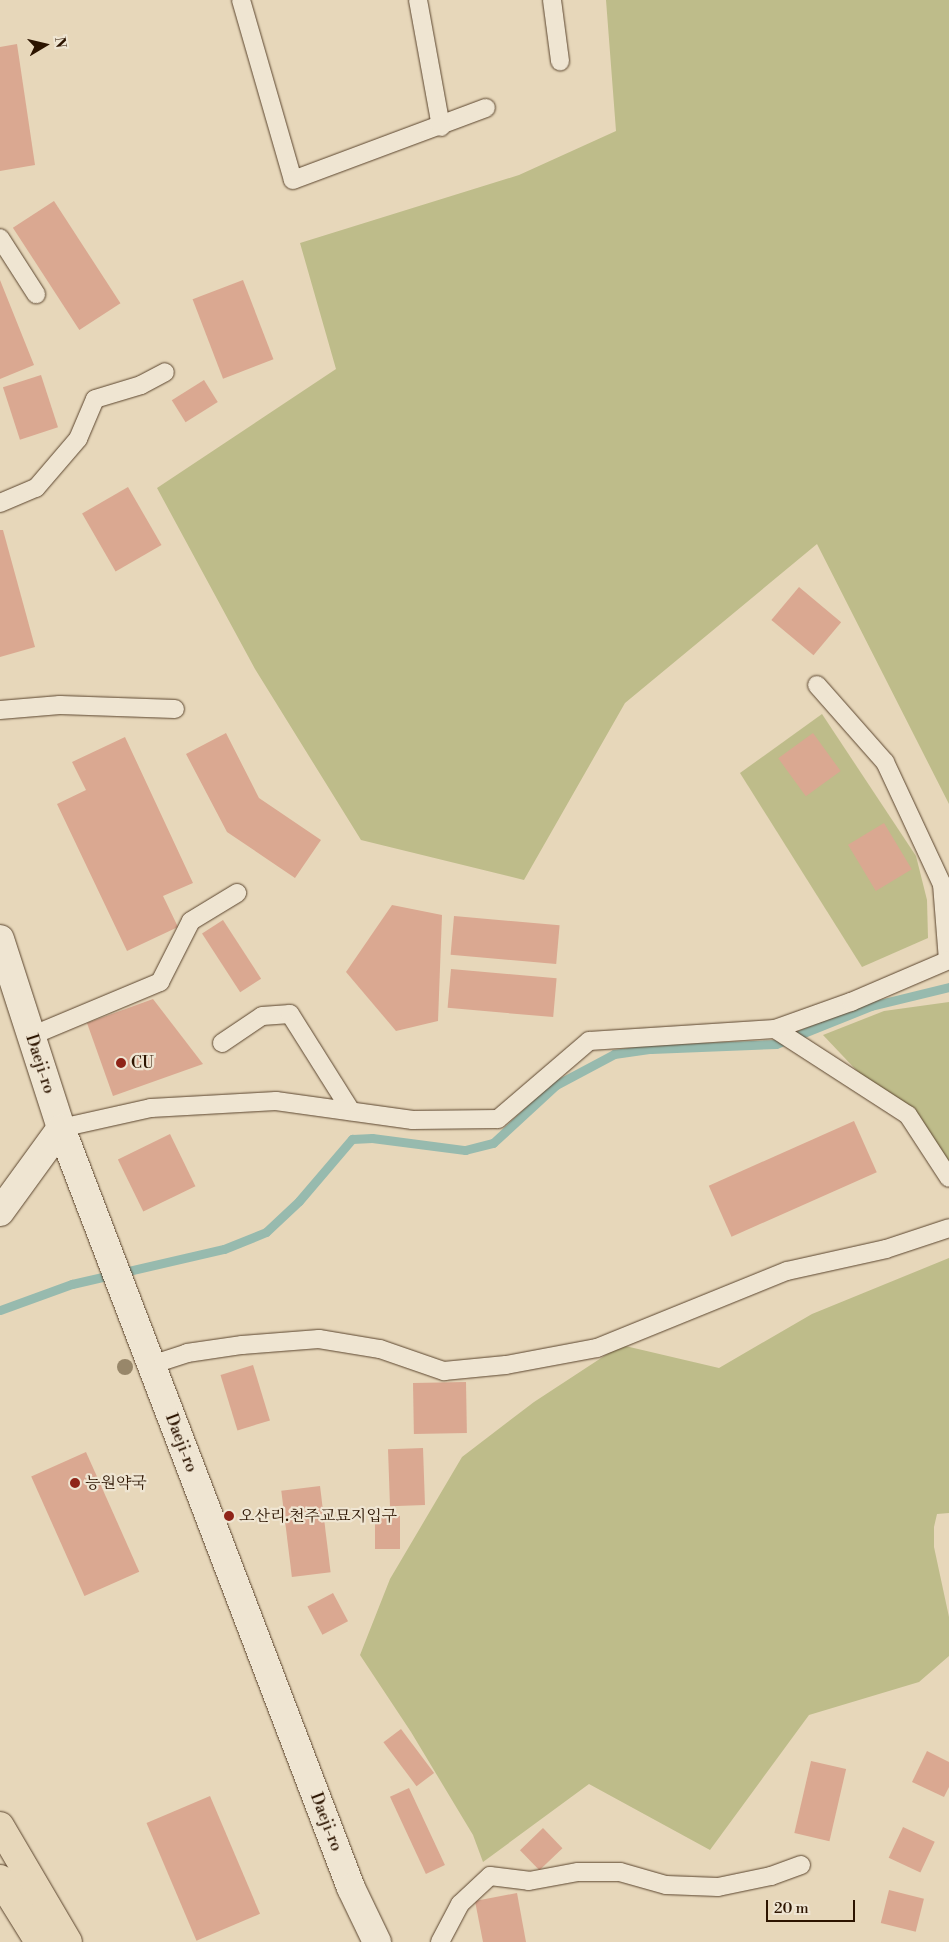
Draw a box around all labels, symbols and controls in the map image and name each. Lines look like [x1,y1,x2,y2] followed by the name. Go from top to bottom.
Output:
[20,20,70,70] north arrow
[50,36,70,50] text: N
[21,1032,59,1096] street label: Daeji-ro
[131,1053,154,1073] place label: CU
[115,1057,127,1069] marker: CU
[161,1411,201,1475] street label: Daeji-ro
[85,1473,147,1493] place label: 능원약국
[69,1477,81,1489] marker: 능원약국
[239,1506,397,1526] place label: 오산리.천주교묘지입구
[223,1510,235,1522] marker: 오산리.천주교묘지입구
[306,1790,346,1854] street label: Daeji-ro
[769,1890,858,1922] scale bar
[774,1899,809,1918] text: 20 m

